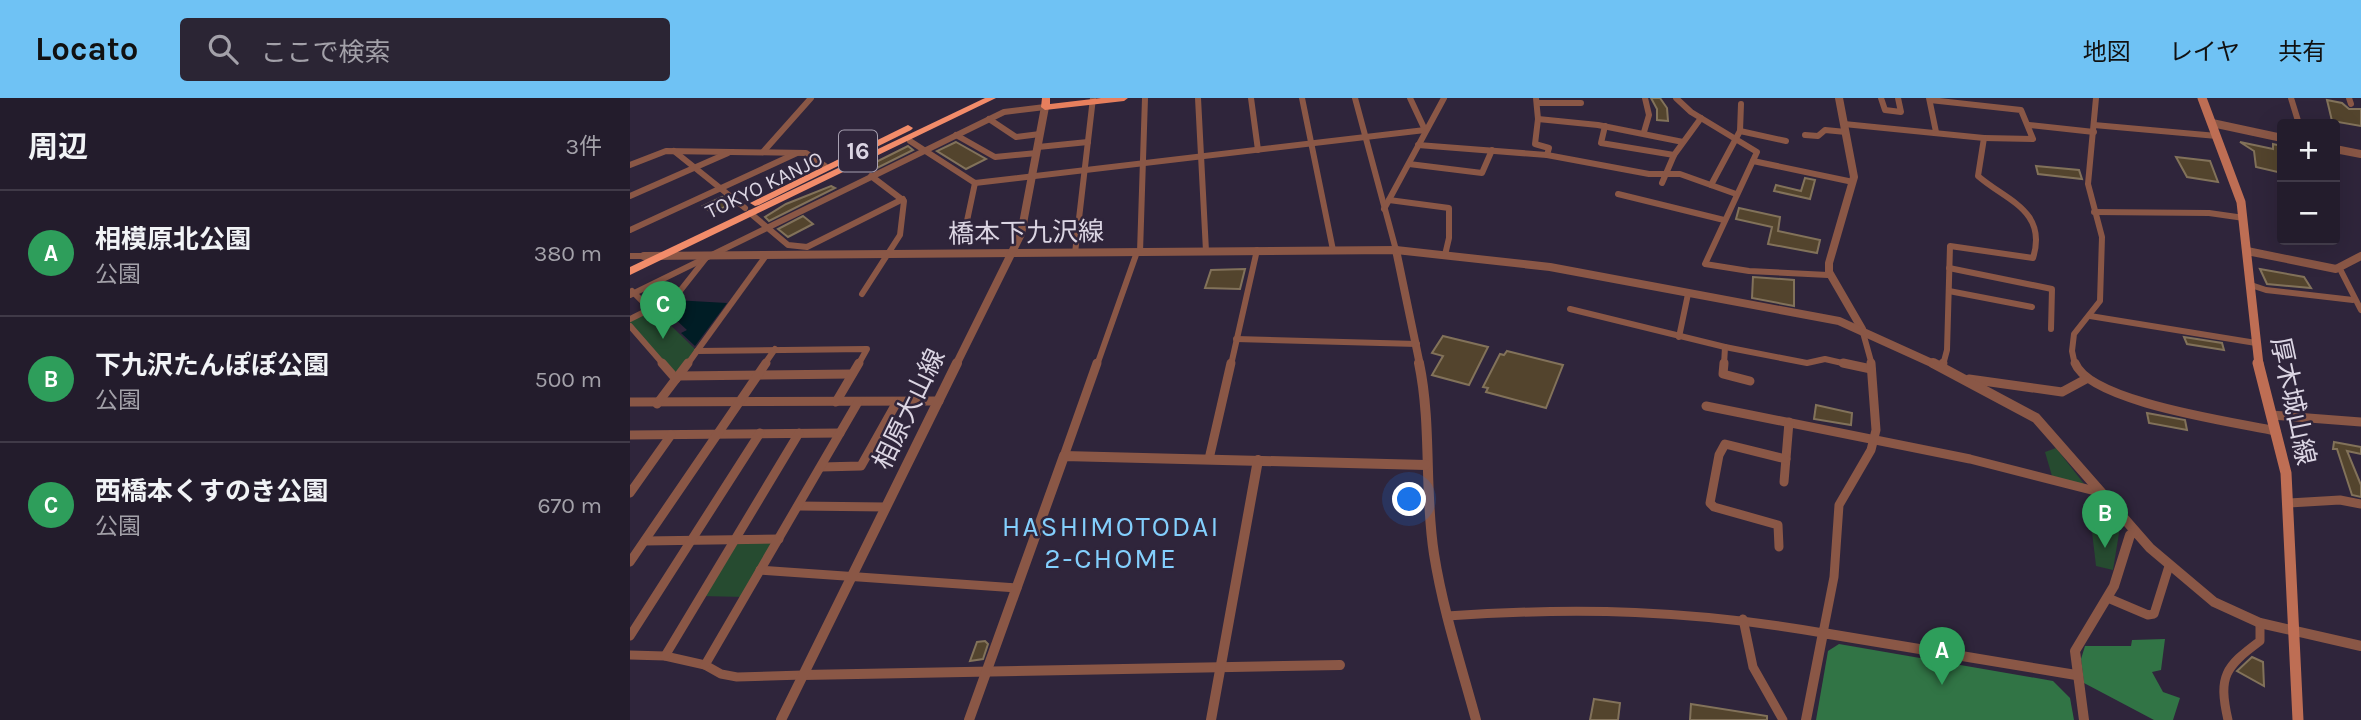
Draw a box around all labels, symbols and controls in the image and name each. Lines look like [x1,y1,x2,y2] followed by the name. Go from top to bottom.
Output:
[180,18,670,81] search box
[35,30,138,68] text: Locato
[204,30,242,68] icon: search
[260,37,390,68] text: ここで検索
[2083,38,2131,66] text: 地図
[2169,38,2240,66] text: レイヤ
[2278,38,2326,66] text: 共有
[2277,119,2340,245] map controls
[2277,119,2340,182] button: +
[28,129,88,165] text: 周辺
[839,130,877,172] road number: 16
[565,133,602,160] text: 3件
[701,146,827,224] street label: TOKYO KANJO
[2277,182,2340,245] button: −
[948,216,1104,250] street label: 橋本下九沢線
[95,224,251,255] text: 相模原北公園
[44,240,58,267] text: A
[534,240,602,267] text: 380 m
[95,261,141,288] text: 公園
[640,281,686,339] pin: C
[2264,334,2322,468] street label: 厚木城山線
[867,344,951,474] street label: 相原大山線
[95,350,329,381] text: 下九沢たんぽぽ公園
[44,366,58,393] text: B
[535,366,602,393] text: 500 m
[95,387,141,414] text: 公園
[95,476,328,507] text: 西橋本くすのき公園
[1392,482,1426,516] your location
[2082,490,2128,548] pin: B
[44,492,58,519] text: C
[537,492,602,519] text: 670 m
[1002,510,1220,575] district label: HASHIMOTODAI 2-CHOME
[95,513,141,540] text: 公園
[1919,627,1965,685] pin: A

